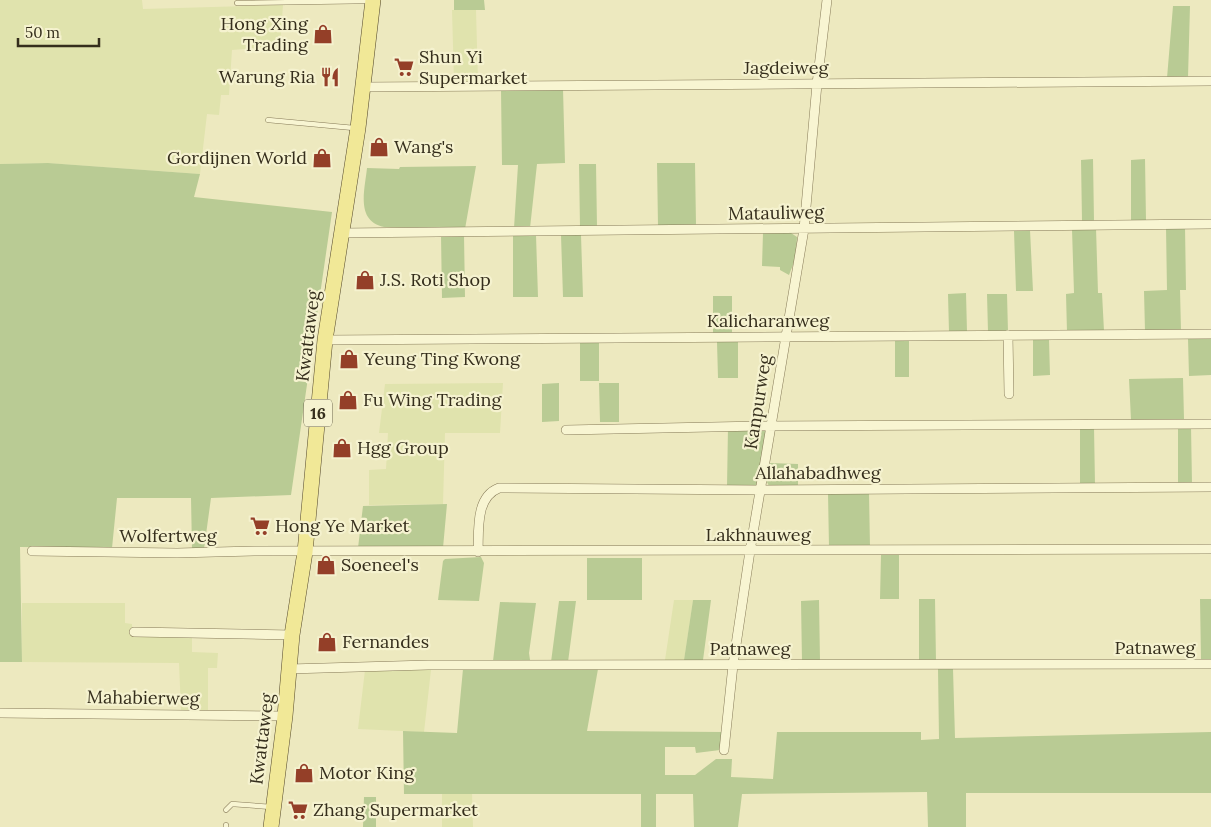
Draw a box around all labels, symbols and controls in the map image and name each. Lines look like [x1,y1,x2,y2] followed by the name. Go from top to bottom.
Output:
[221,12,309,56] place label: Hong Xing Trading
[18,15,99,47] scale bar
[25,23,60,42] text: 50 m
[312,23,334,45] shop icon: Hong Xing Trading
[419,45,527,89] place label: Shun Yi Supermarket
[393,56,415,78] supermarket icon: Shun Yi Supermarket
[743,56,830,79] street label: Jagdeiweg
[219,65,315,88] place label: Warung Ria
[319,66,341,88] restaurant icon: Warung Ria
[394,135,453,158] place label: Wang's
[368,136,390,158] shop icon: Wang's
[167,146,307,169] place label: Gordijnen World
[311,147,333,169] shop icon: Gordijnen World
[728,200,825,225] street label: Matauliweg
[379,268,491,291] place label: J.S. Roti Shop
[354,269,376,291] shop icon: J.S. Roti Shop
[290,288,325,383] street label: Kwattaweg
[707,309,830,332] street label: Kalicharanweg
[363,347,521,370] place label: Yeung Ting Kwong
[338,348,360,370] shop icon: Yeung Ting Kwong
[739,352,777,451] street label: Kanpurweg
[363,388,502,411] place label: Fu Wing Trading
[337,389,359,411] shop icon: Fu Wing Trading
[304,399,332,426] road number: 16
[357,436,449,459] place label: Hgg Group
[331,437,353,459] shop icon: Hgg Group
[754,461,882,484] street label: Allahabadhweg
[275,514,410,537] place label: Hong Ye Market
[249,515,271,537] supermarket icon: Hong Ye Market
[705,523,812,546] street label: Lakhnauweg
[119,524,218,547] street label: Wolfertweg
[341,553,419,576] place label: Soeneel's
[315,554,337,576] shop icon: Soeneel's
[342,630,429,653] place label: Fernandes
[316,631,338,653] shop icon: Fernandes
[1115,636,1196,659] street label: Patnaweg
[710,637,791,660] street label: Patnaweg
[86,685,201,710] street label: Mahabierweg
[244,691,279,786] street label: Kwattaweg
[319,761,415,784] place label: Motor King
[293,762,315,784] shop icon: Motor King
[313,798,478,821] place label: Zhang Supermarket
[287,799,309,821] supermarket icon: Zhang Supermarket

